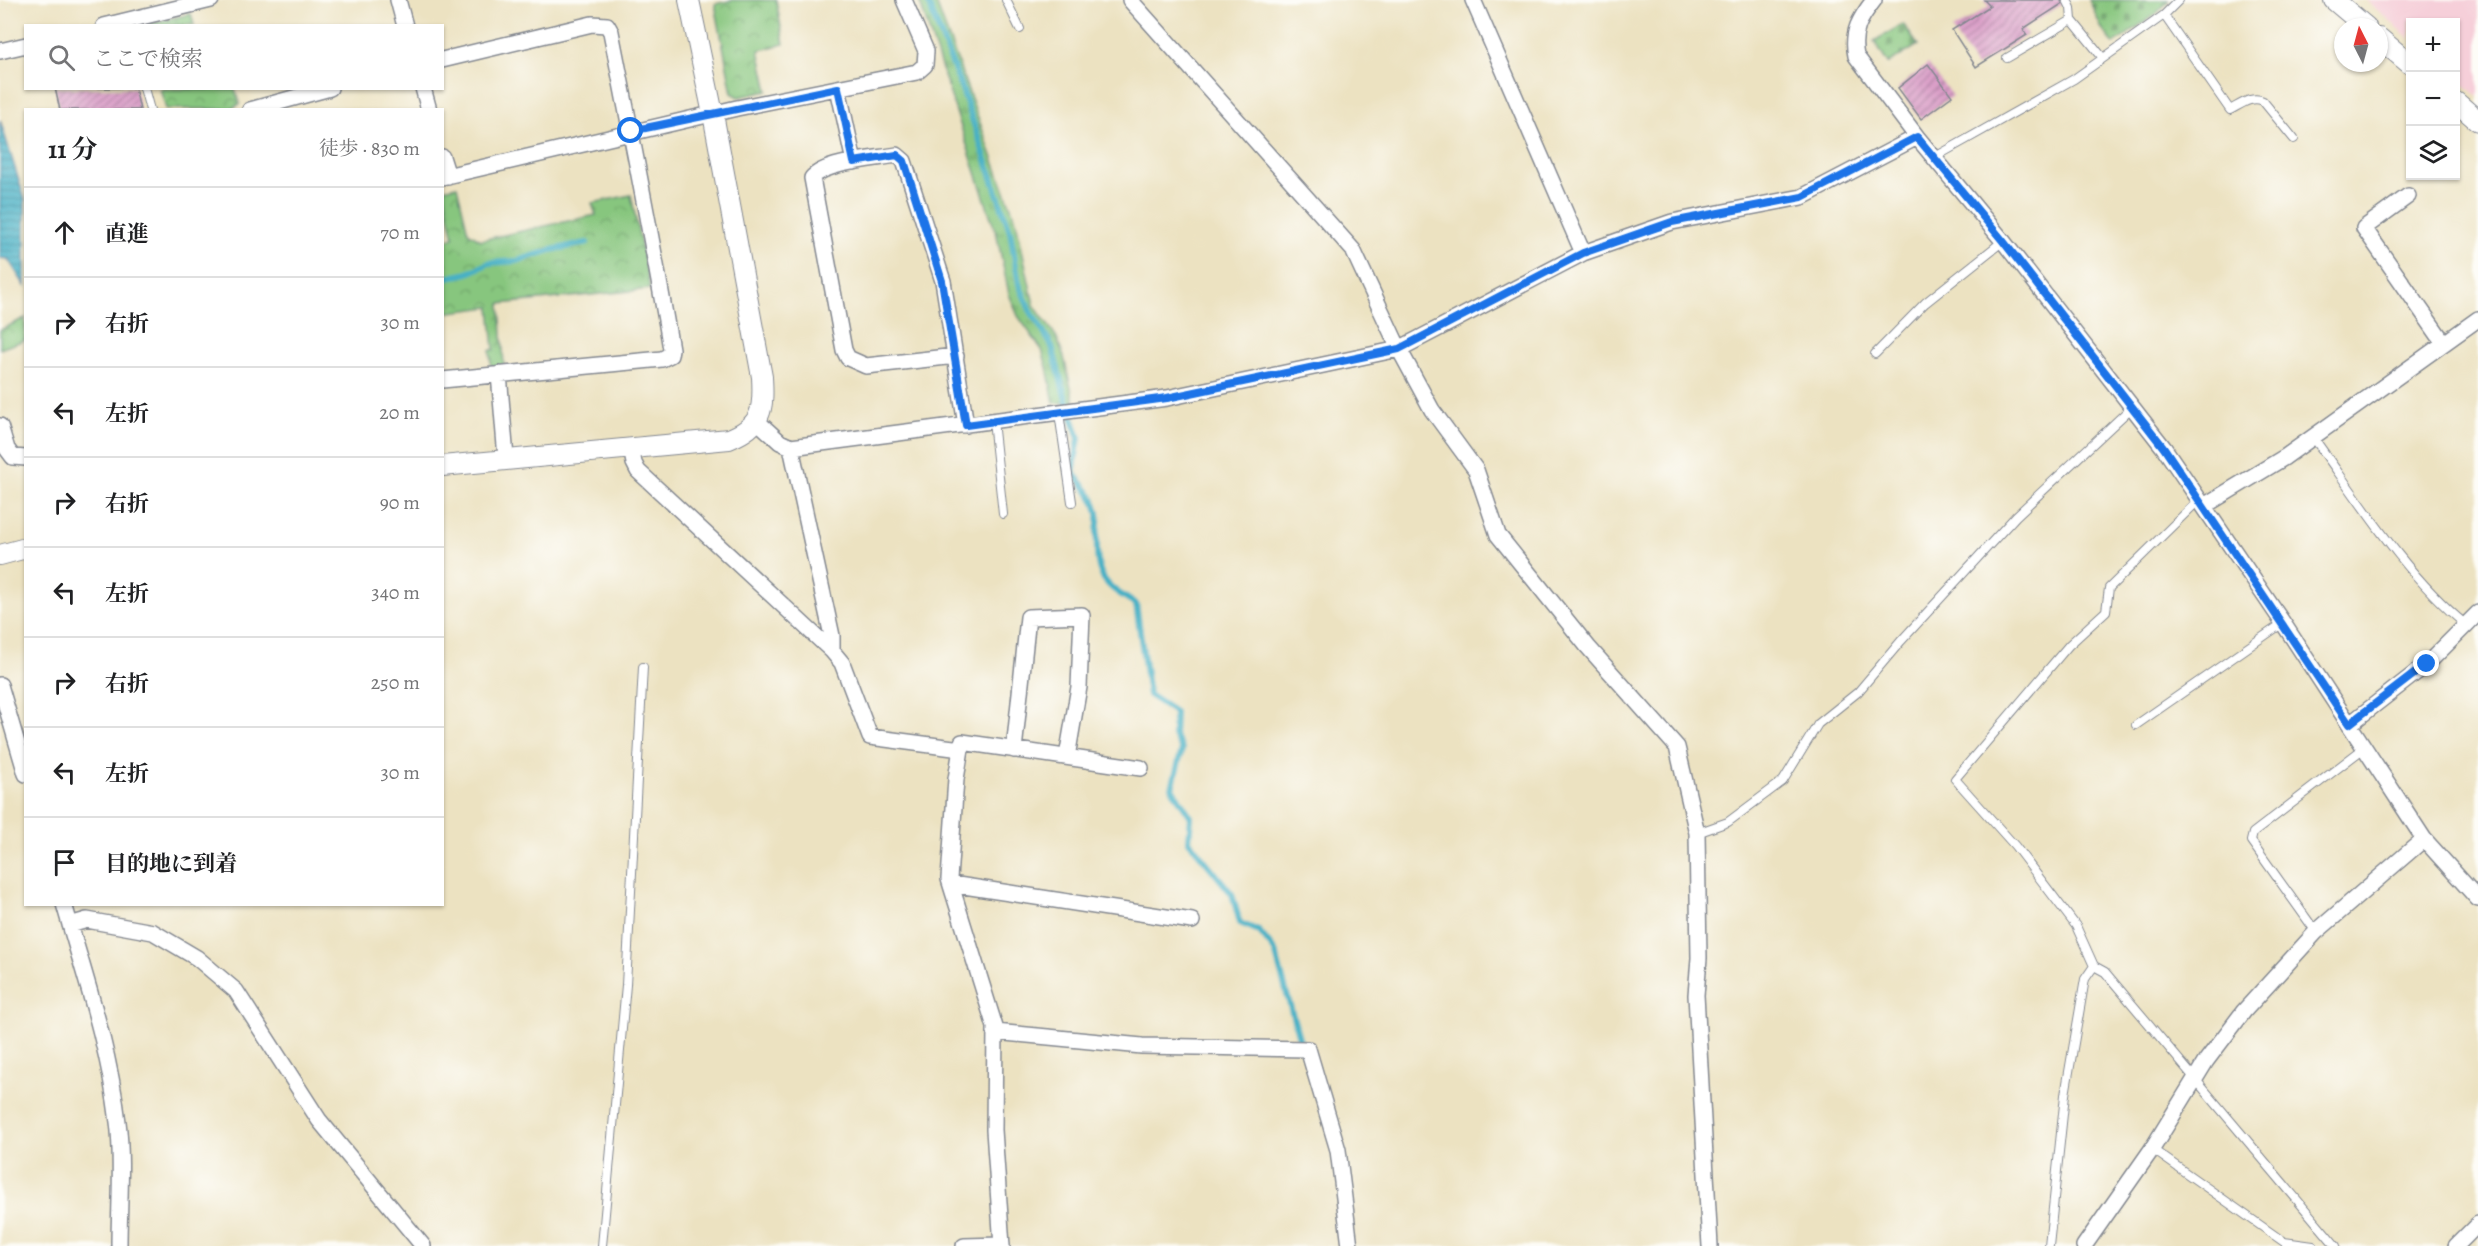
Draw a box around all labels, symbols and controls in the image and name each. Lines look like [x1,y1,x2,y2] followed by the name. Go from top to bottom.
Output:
[2334,18,2388,72] north arrow
[2406,18,2460,180] map controls
[2406,18,2460,72] button: +
[24,24,444,90] search box
[45,41,78,74] icon: search
[93,44,203,74] text: ここで検索
[2406,72,2460,126] button: −
[617,117,643,143] route start
[2406,126,2460,180] button: layers
[48,132,97,167] text: 11 分
[319,135,420,162] text: 徒歩 · 830 m
[48,216,81,249] icon: ahead
[105,219,149,249] text: 直進
[380,219,420,246] text: 70 m
[48,306,81,339] icon: right
[105,309,149,339] text: 右折
[380,309,420,336] text: 30 m
[48,396,81,429] icon: left
[105,399,149,429] text: 左折
[379,399,420,426] text: 20 m
[48,486,81,519] icon: right
[105,489,149,519] text: 右折
[380,489,420,516] text: 90 m
[48,576,81,609] icon: left
[105,579,149,609] text: 左折
[371,579,420,606] text: 340 m
[2413,650,2439,676] route end
[48,666,81,699] icon: right
[105,669,149,699] text: 右折
[371,669,420,696] text: 250 m
[48,756,81,789] icon: left
[105,759,149,789] text: 左折
[380,759,420,786] text: 30 m
[48,846,81,879] icon: arrive
[105,849,237,879] text: 目的地に到着

